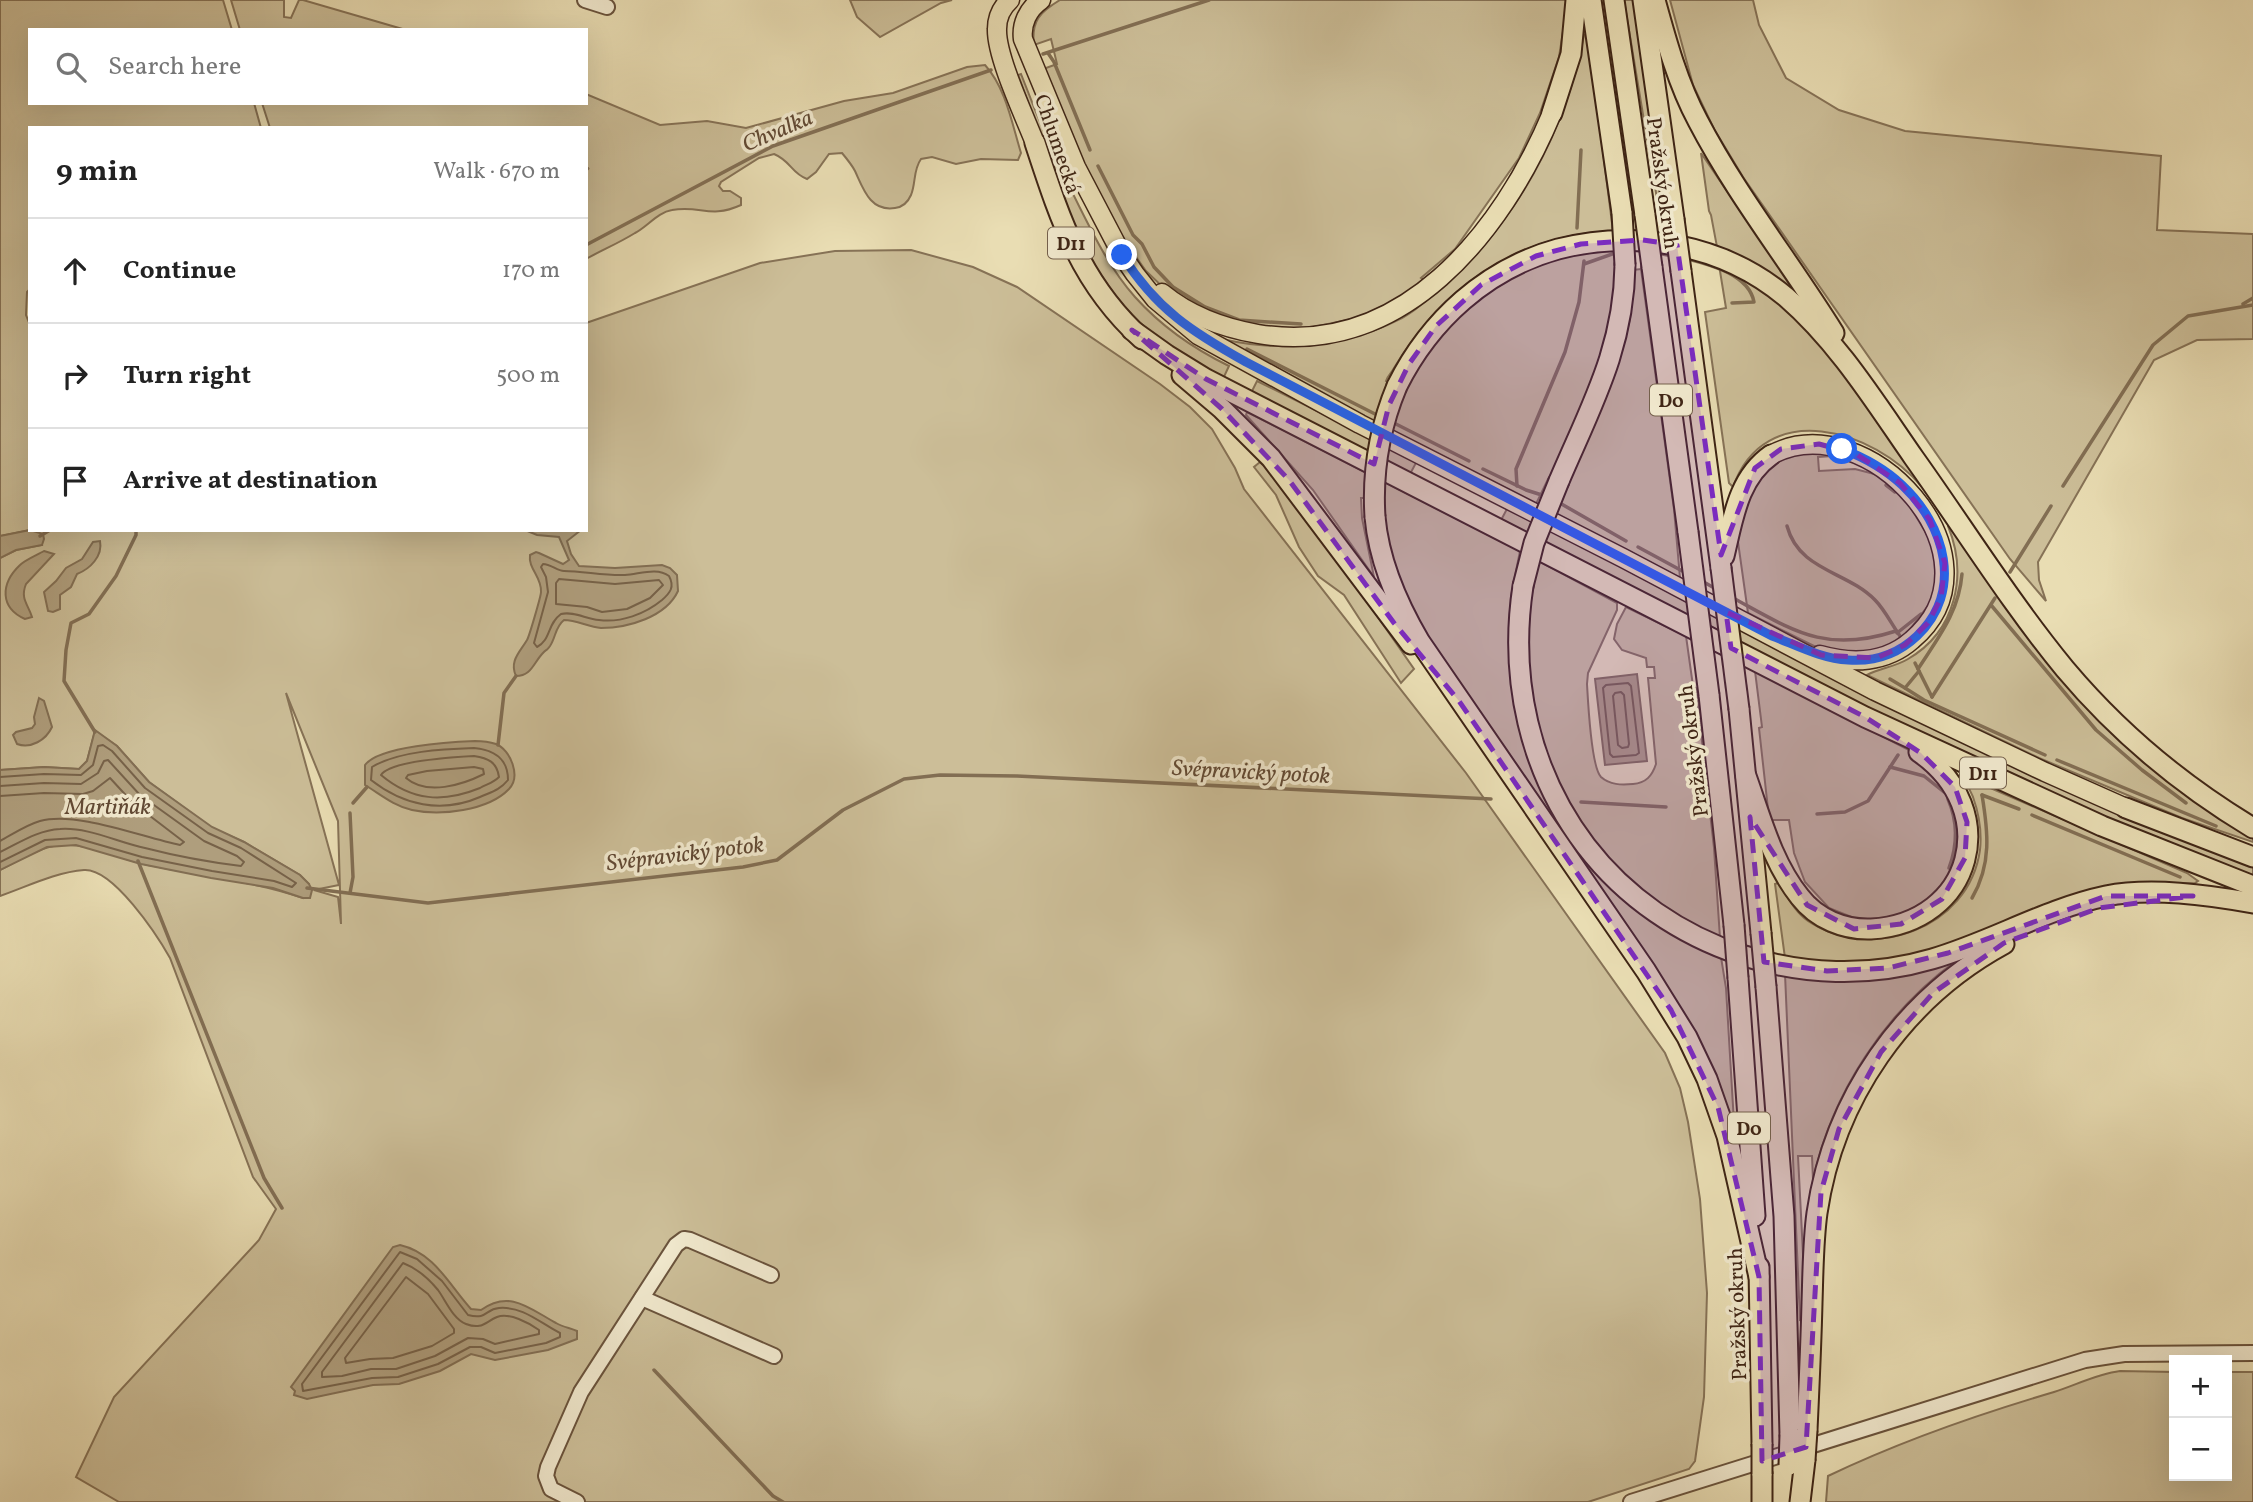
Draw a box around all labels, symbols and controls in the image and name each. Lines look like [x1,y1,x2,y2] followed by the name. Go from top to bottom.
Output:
[28,28,588,105] search box
[52,48,90,86] icon: search
[108,49,241,85] text: Search here
[1026,91,1087,198] street label: Chlumecká
[737,103,818,161] water label: Chvalka
[1638,115,1685,251] street label: Pražský okruh
[56,151,138,193] text: 9 min
[433,156,560,188] text: Walk · 670 m
[1048,228,1094,258] road number: D11
[1106,239,1137,270] route end
[56,252,94,290] icon: ahead
[123,253,236,289] text: Continue
[502,255,560,287] text: 170 m
[56,357,94,395] icon: right
[123,358,251,394] text: Turn right
[496,360,560,392] text: 500 m
[1650,384,1692,416] road number: D0
[1826,433,1857,464] route start
[56,462,94,500] icon: arrive
[123,463,378,499] text: Arrive at destination
[1672,683,1717,819] street label: Pražský okruh
[1171,753,1331,793] water label: Svépravický potok
[1960,758,2006,788] road number: D11
[64,792,151,824] water label: Martiňák
[605,829,766,881] water label: Svépravický potok
[1728,1112,1770,1144] road number: D0
[1722,1247,1755,1381] street label: Pražský okruh
[2169,1355,2232,1481] map controls
[2169,1355,2232,1418] button: +
[2169,1418,2232,1481] button: −

